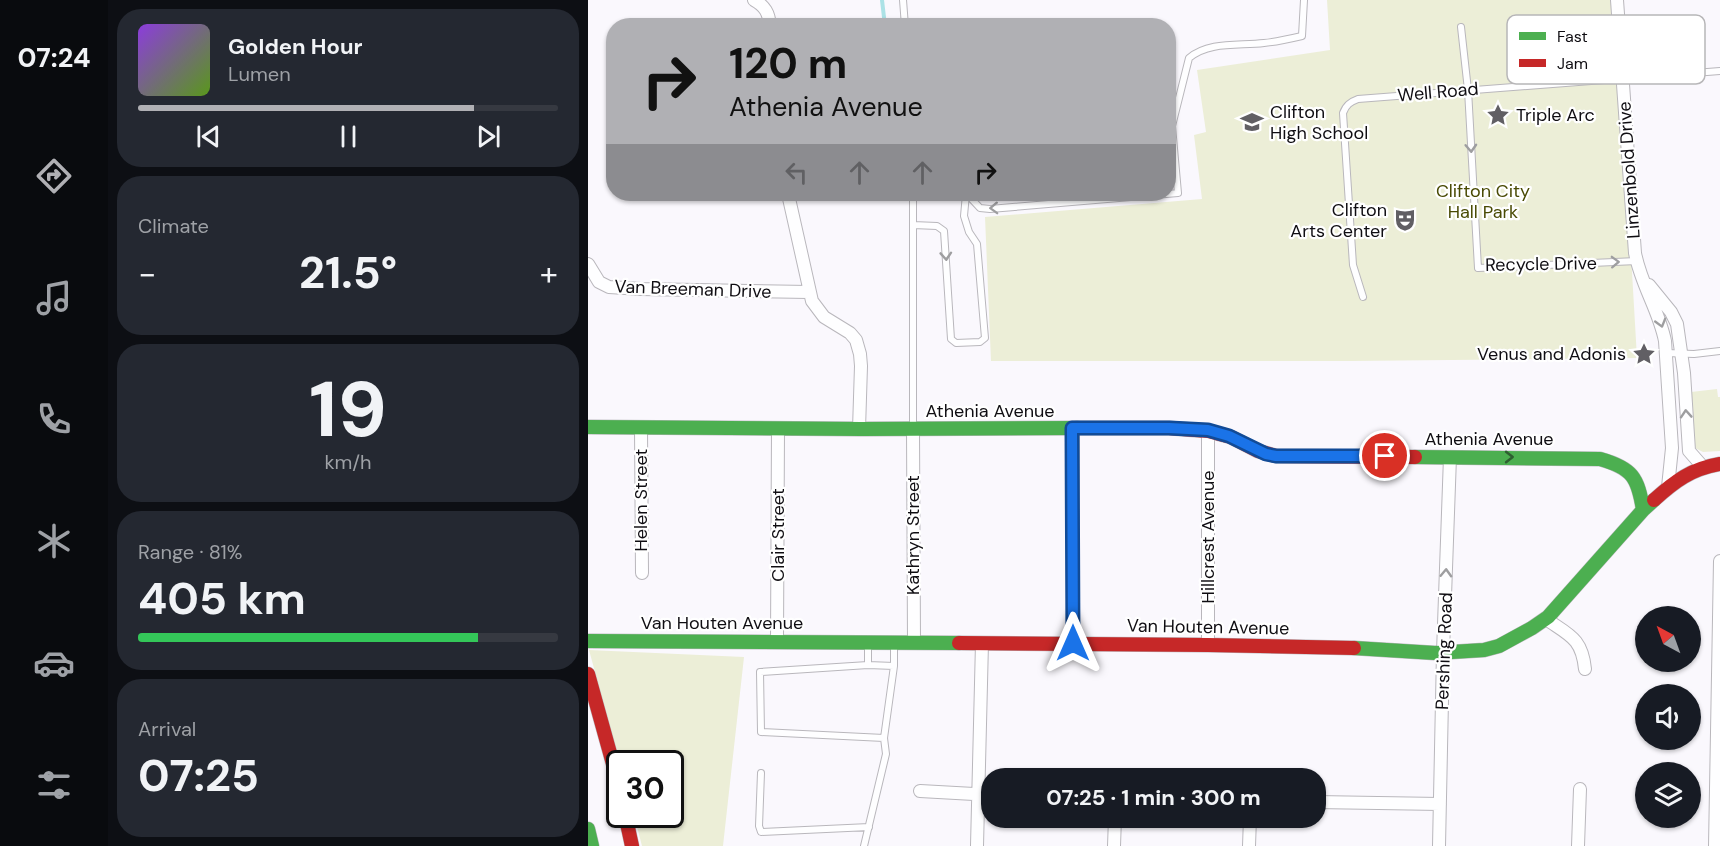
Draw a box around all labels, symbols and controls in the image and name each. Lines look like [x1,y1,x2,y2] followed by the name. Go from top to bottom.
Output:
[1507,15,1705,84] legend
[1557,26,1588,47] text: Fast
[228,32,363,61] text: Golden Hour
[729,36,847,91] text: 120 m
[17,40,91,75] text: 07:24
[630,42,708,120] icon: right
[1557,53,1588,74] text: Jam
[228,61,291,87] text: Lumen
[1396,76,1480,108] street label: Well Road
[729,89,923,124] text: Athenia Avenue
[1270,100,1368,145] place label: Clifton High School
[1612,101,1646,239] street label: Linzenbold Drive
[1485,102,1511,128] place icon: Triple Arc
[1516,103,1595,127] place label: Triple Arc
[1239,109,1265,135] school or university icon: Clifton High School
[192,120,225,153] icon: previous
[332,120,365,153] icon: pause
[472,120,505,153] icon: next
[1464,144,1477,153] one-way arrow
[33,155,75,197] icon: directions
[780,156,813,189] icon: left
[843,156,876,189] icon: ahead
[906,156,939,189] icon: ahead
[969,156,1002,189] icon: right
[1436,179,1530,224] park label: Clifton City Hall Park
[1290,198,1387,243] place label: Clifton Arts Center
[990,202,999,215] one-way arrow
[1392,207,1418,233] theatre icon: Clifton Arts Center
[138,213,209,239] text: Climate
[299,243,397,302] text: 21.5°
[1485,251,1597,277] street label: Recycle Drive
[138,252,156,295] text: −
[540,252,558,295] text: +
[939,252,952,261] one-way arrow
[1611,256,1620,269] one-way arrow
[614,274,772,304] street label: Van Breeman Drive
[33,277,75,319] icon: music
[1654,317,1666,328] one-way arrow
[1631,341,1657,367] place icon: Venus and Adonis
[1477,342,1626,366] place label: Venus and Adonis
[309,359,387,460] text: 19
[33,398,75,440] icon: phone
[925,399,1055,423] street label: Athenia Avenue
[1680,410,1693,419] one-way arrow
[1424,427,1554,451] street label: Athenia Avenue
[1359,430,1410,481] pin
[1368,439,1401,472] icon: arrive
[324,449,372,475] text: km/h
[629,449,653,551] street label: Helen Street
[1504,451,1513,463] one-way arrow
[1196,470,1220,604] street label: Hillcrest Avenue
[901,475,925,595] street label: Kathryn Street
[766,488,790,582] street label: Clair Street
[33,520,75,562] icon: climate
[138,539,242,565] text: Range · 81%
[138,569,306,628] text: 405 km
[1440,569,1452,578] one-way arrow
[1430,592,1458,710] street label: Pershing Road
[1635,606,1701,672] north arrow
[1635,606,1701,828] map controls
[641,611,803,635] street label: Van Houten Avenue
[1041,611,1105,675] position arrow
[1127,614,1289,640] street label: Van Houten Avenue
[33,642,75,684] icon: car
[1635,684,1701,750] button: sound
[138,716,196,742] text: Arrival
[138,746,259,805] text: 07:25
[606,750,684,828] speed limit sign: 30
[1635,762,1701,828] button: layers
[33,764,75,806] icon: filters
[1046,783,1261,812] text: 07:25 · 1 min · 300 m

